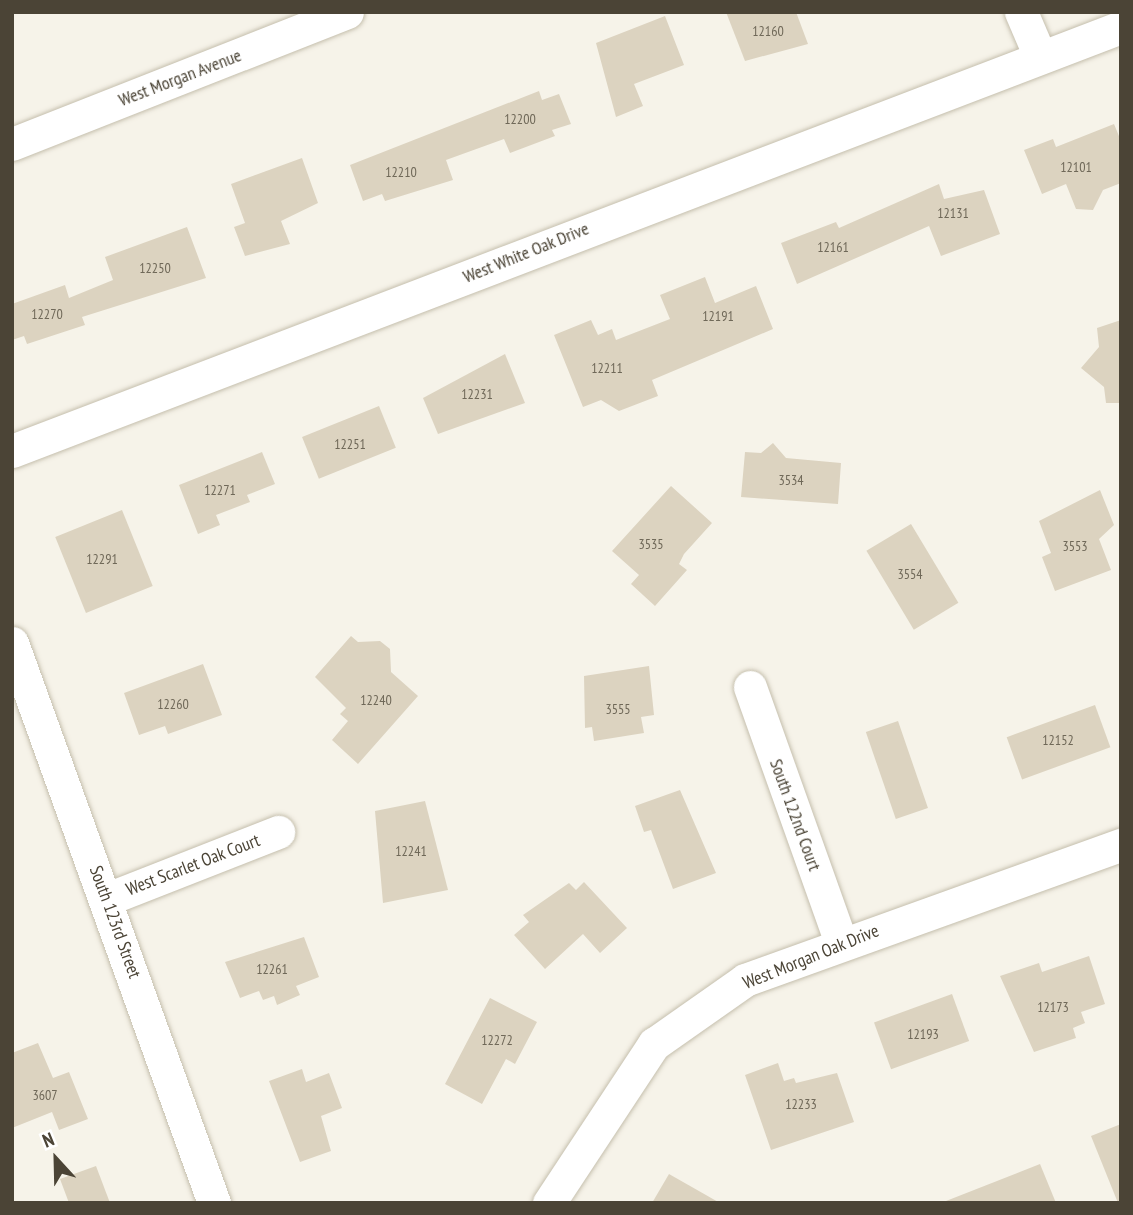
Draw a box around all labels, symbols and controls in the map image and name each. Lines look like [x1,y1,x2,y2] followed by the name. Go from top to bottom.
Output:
[752,23,784,39] house number: 12160
[115,45,245,111] street label: West Morgan Avenue
[504,111,536,127] house number: 12200
[1060,159,1092,175] house number: 12101
[385,164,417,180] house number: 12210
[937,205,969,221] house number: 12131
[460,218,592,288] street label: West White Oak Drive
[817,239,849,255] house number: 12161
[139,260,171,276] house number: 12250
[31,306,63,322] house number: 12270
[702,308,734,324] house number: 12191
[591,360,623,376] house number: 12211
[461,386,493,402] house number: 12231
[334,436,366,452] house number: 12251
[778,472,804,488] house number: 3534
[204,482,236,498] house number: 12271
[638,536,664,552] house number: 3535
[1062,538,1088,554] house number: 3553
[86,551,118,567] house number: 12291
[897,566,923,582] house number: 3554
[360,692,392,708] house number: 12240
[157,696,189,712] house number: 12260
[605,701,631,717] house number: 3555
[1042,732,1074,748] house number: 12152
[765,756,825,874] street label: South 122nd Court
[123,829,263,901] street label: West Scarlet Oak Court
[395,843,427,859] house number: 12241
[85,863,145,981] street label: South 123rd Street
[740,920,882,994] street label: West Morgan Oak Drive
[256,961,288,977] house number: 12261
[1037,999,1069,1015] house number: 12173
[907,1026,939,1042] house number: 12193
[481,1032,513,1048] house number: 12272
[32,1087,58,1103] house number: 3607
[785,1096,817,1112] house number: 12233
[21,1124,91,1194] north arrow
[39,1126,57,1153] text: N

